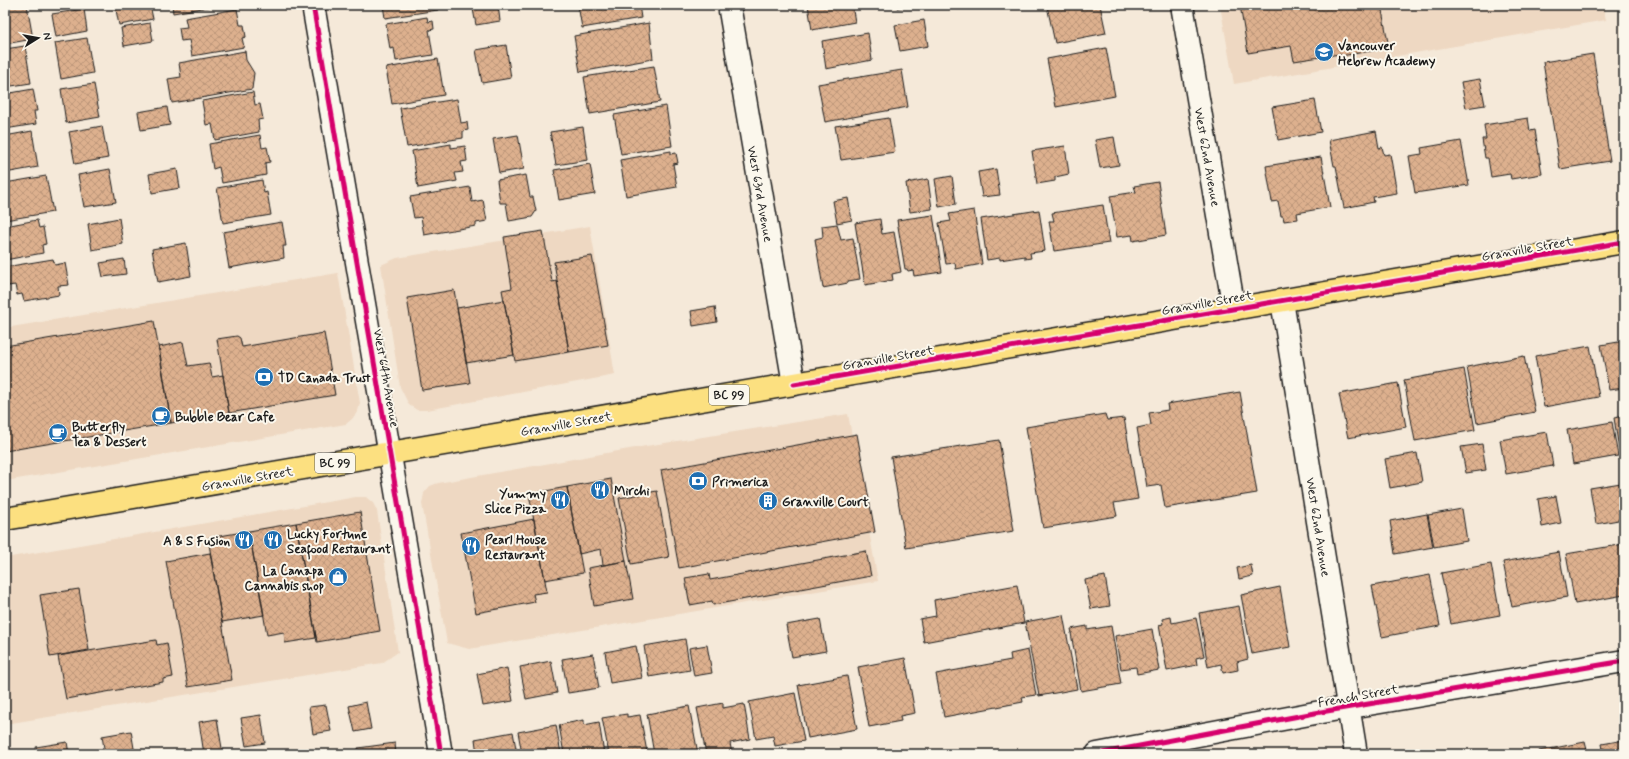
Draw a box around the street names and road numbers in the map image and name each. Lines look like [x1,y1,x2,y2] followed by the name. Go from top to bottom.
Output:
[1189,106,1224,208] street label: West 62nd Avenue
[743,145,776,244] street label: West 63rd Avenue
[1480,233,1575,266] street label: Granville Street
[1160,287,1255,320] street label: Granville Street
[368,328,403,429] street label: West 64th Avenue
[841,342,936,375] street label: Granville Street
[709,385,749,405] road number: BC 99
[519,408,614,441] street label: Granville Street
[315,453,355,473] road number: BC 99
[200,463,295,496] street label: Granville Street
[1301,476,1334,578] street label: West 62nd Avenue
[1317,681,1400,712] street label: French Street

